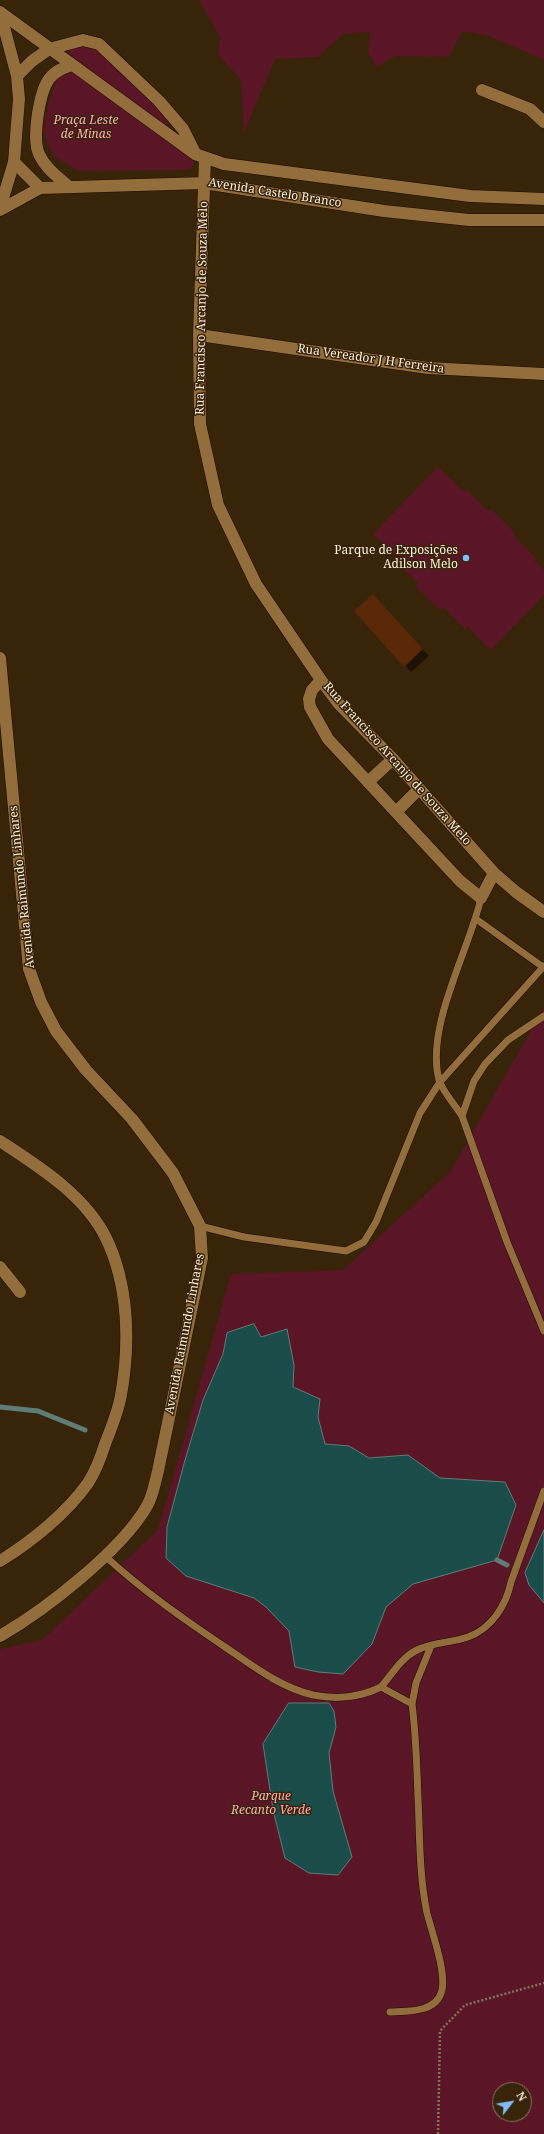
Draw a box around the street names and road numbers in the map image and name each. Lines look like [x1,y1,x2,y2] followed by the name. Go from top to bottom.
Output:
[207,175,343,211] street label: Avenida Castelo Branco
[193,201,211,415] street label: Rua Francisco Arcanjo de Souza Melo
[297,342,445,376] street label: Rua Vereador J H Ferreira
[320,680,474,848] street label: Rua Francisco Arcanjo de Souza Melo
[6,805,38,969] street label: Avenida Raimundo Linhares
[162,1252,208,1416] street label: Avenida Raimundo Linhares

